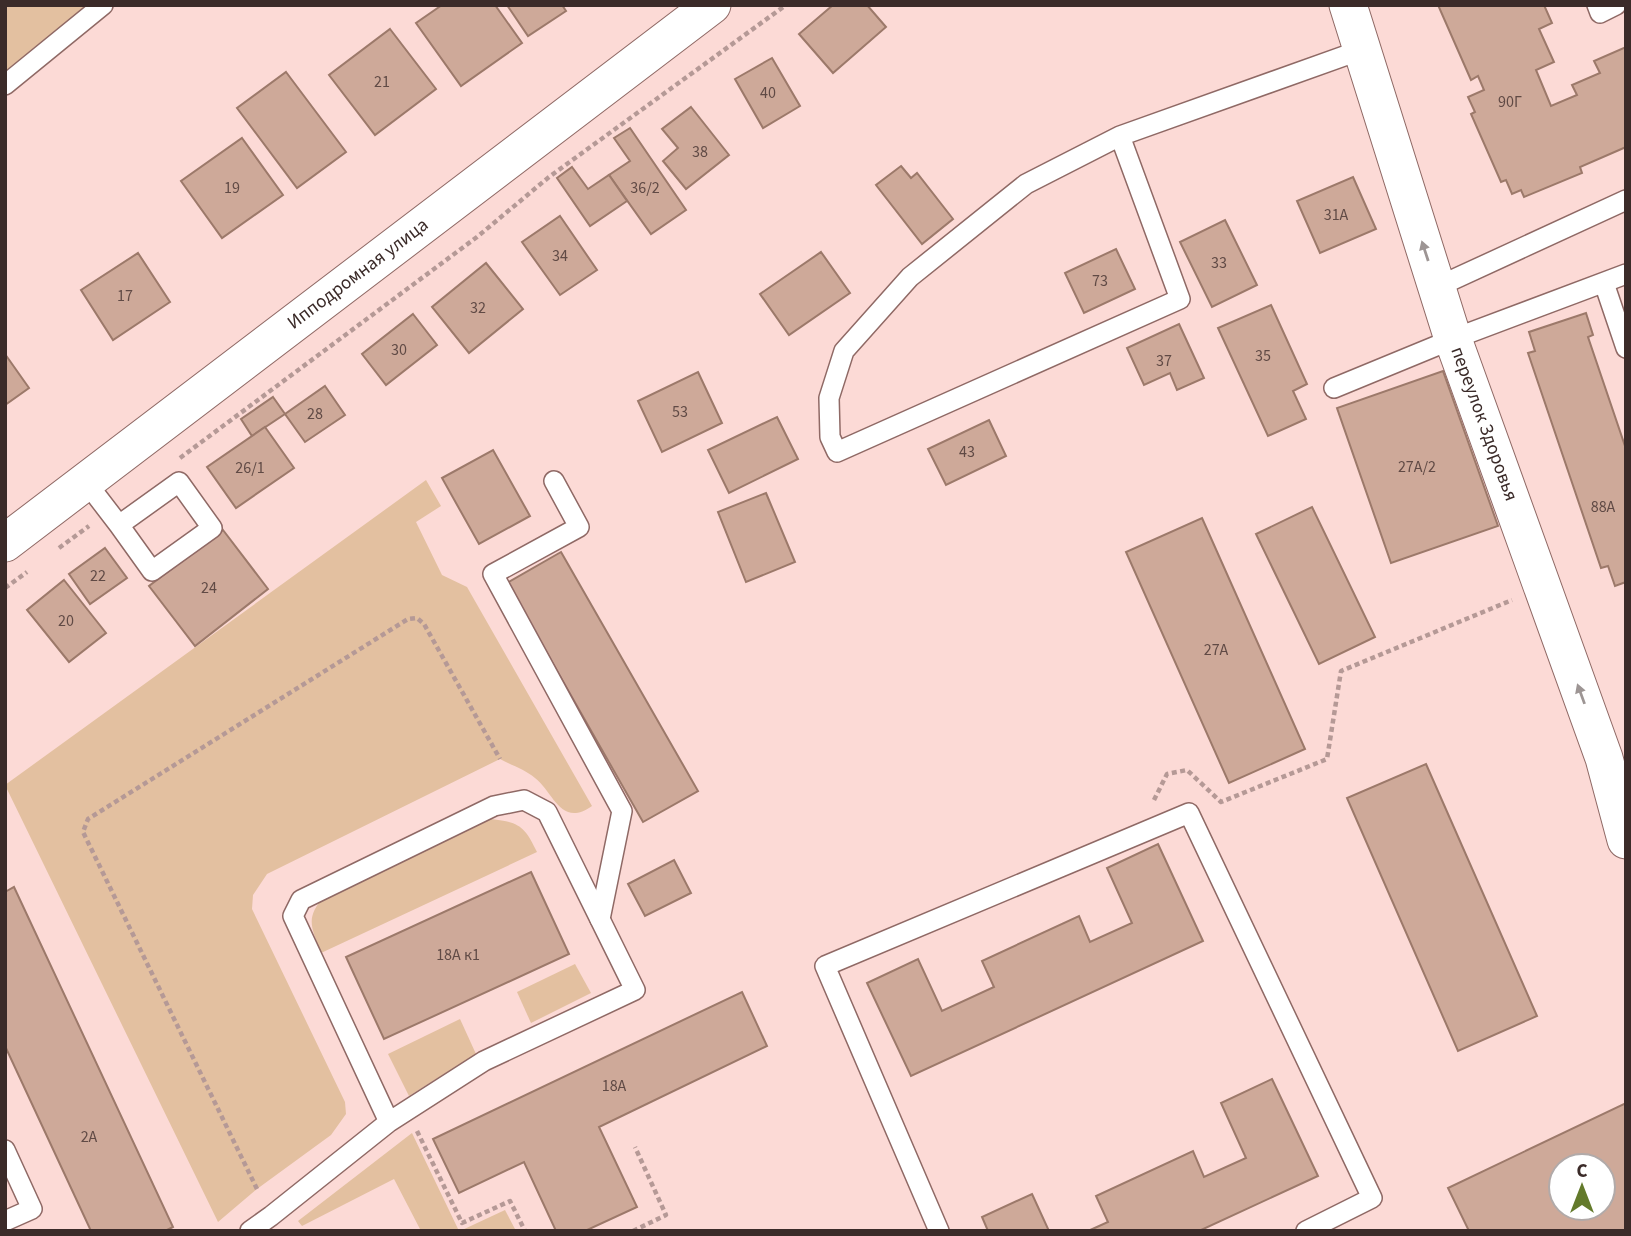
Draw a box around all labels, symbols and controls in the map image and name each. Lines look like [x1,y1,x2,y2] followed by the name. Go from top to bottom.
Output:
[374,71,390,93] house number: 21
[760,82,776,104] house number: 40
[1498,91,1522,113] house number: 90Г
[692,141,708,163] house number: 38
[224,177,240,199] house number: 19
[630,177,660,199] house number: 36/2
[1324,204,1349,226] house number: 31А
[282,212,434,336] street label: Ипподромная улица
[1420,240,1430,261] one-way arrow
[552,245,568,267] house number: 34
[1211,252,1227,274] house number: 33
[1092,270,1108,292] house number: 73
[117,285,133,307] house number: 17
[470,297,486,319] house number: 32
[391,339,407,361] house number: 30
[1444,343,1524,505] street label: переулок Здоровья
[1255,345,1271,367] house number: 35
[1156,350,1172,372] house number: 37
[672,401,688,423] house number: 53
[307,403,323,425] house number: 28
[959,441,975,463] house number: 43
[1398,456,1436,478] house number: 27А/2
[235,457,265,479] house number: 26/1
[1591,496,1616,518] house number: 88А
[90,565,106,587] house number: 22
[201,577,217,599] house number: 24
[58,610,74,632] house number: 20
[1204,639,1229,661] house number: 27А
[1575,683,1586,704] one-way arrow
[436,944,480,966] house number: 18А к1
[602,1075,627,1097] house number: 18А
[81,1126,98,1148] house number: 2А
[1547,1152,1617,1222] north arrow
[1576,1158,1588,1185] text: С

